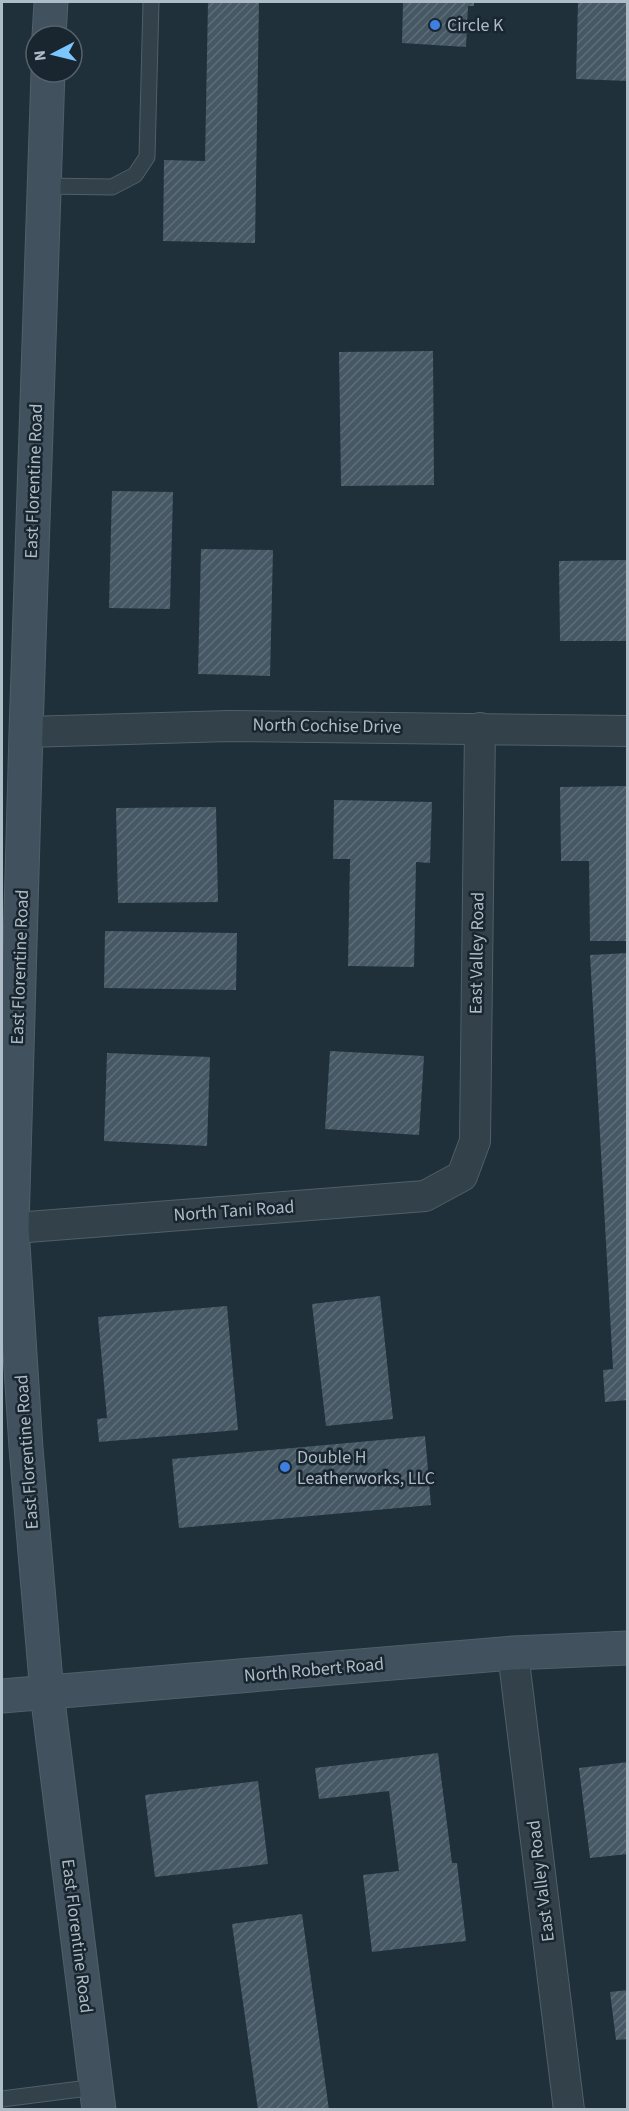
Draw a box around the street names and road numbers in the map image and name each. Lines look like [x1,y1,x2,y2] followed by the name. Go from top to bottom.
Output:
[19,403,49,559] street label: East Florentine Road
[252,712,402,740] street label: North Cochise Drive
[5,889,35,1045] street label: East Florentine Road
[463,892,491,1014] street label: East Valley Road
[173,1194,295,1228] street label: North Tani Road
[9,1374,45,1530] street label: East Florentine Road
[243,1651,385,1689] street label: North Robert Road
[521,1819,561,1943] street label: East Valley Road
[55,1858,99,2014] street label: East Florentine Road

